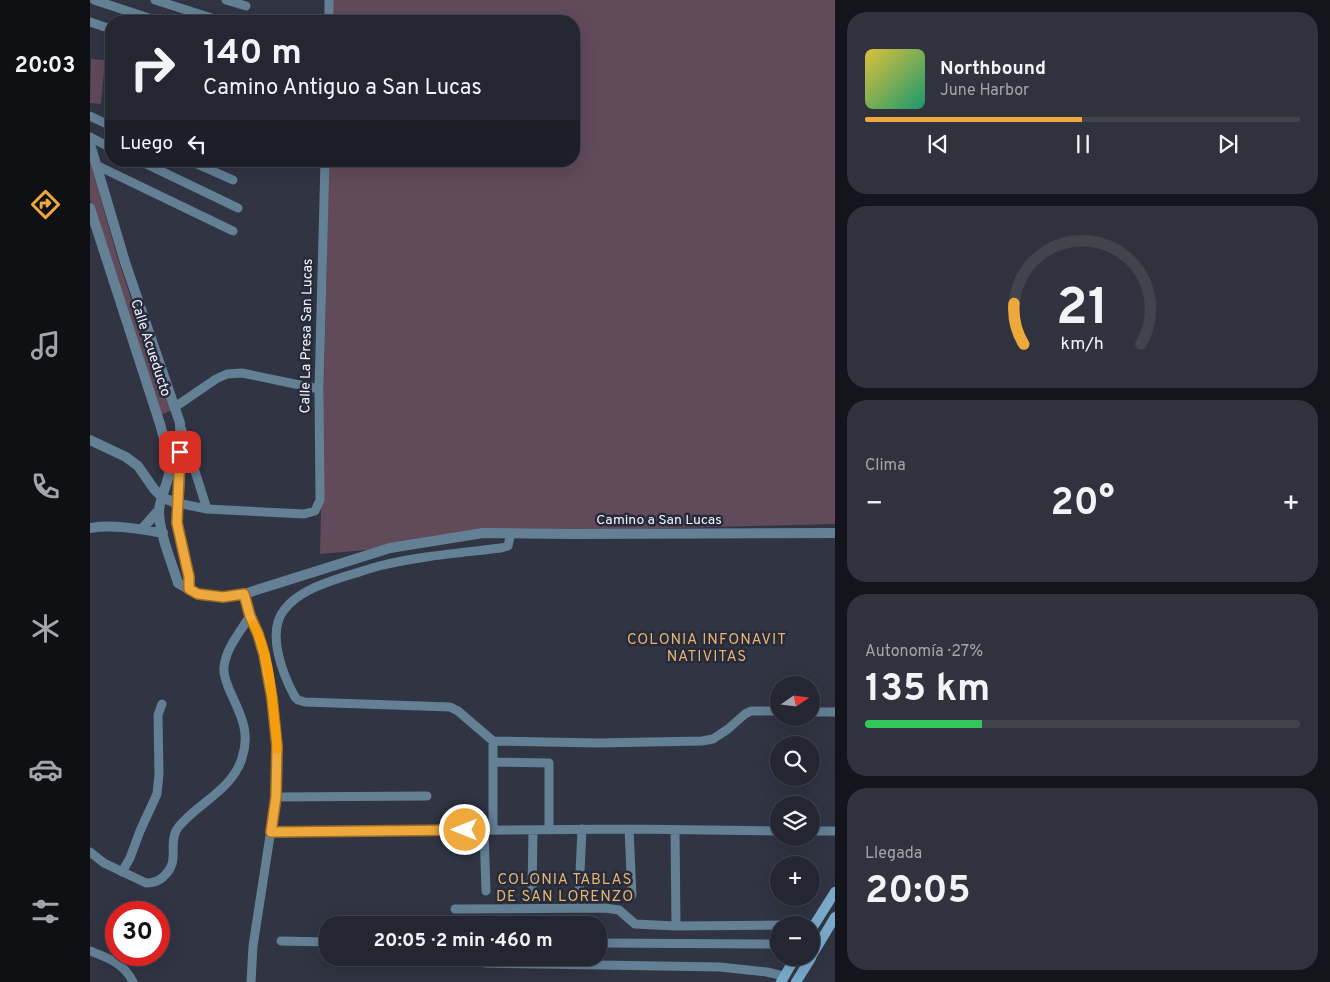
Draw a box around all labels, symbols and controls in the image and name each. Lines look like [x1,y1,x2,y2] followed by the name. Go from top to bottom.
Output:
[203,32,302,76] text: 140 m
[120,35,185,100] icon: right
[15,53,75,80] text: 20:03
[940,57,1046,81] text: Northbound
[203,75,482,102] text: Camino Antiguo a San Lucas
[940,81,1029,101] text: June Harbor
[183,130,211,158] icon: left
[924,130,952,158] icon: previous
[1069,130,1097,158] icon: pause
[1214,130,1242,158] icon: next
[120,132,173,156] text: Luego
[28,187,63,222] icon: directions
[297,258,317,414] street label: Calle La Presa San Lucas
[1056,277,1109,343] text: 21
[126,297,174,399] street label: Calle Acueducto
[28,328,63,363] icon: music
[1061,333,1104,356] text: km/h
[159,431,201,473] pin
[166,438,194,466] icon: arrive
[865,456,906,476] text: Clima
[28,469,63,504] icon: phone
[1050,480,1115,529] text: 20°
[865,487,883,523] text: −
[1282,487,1300,523] text: +
[596,512,722,529] street label: Camino a San Lucas
[28,611,63,646] icon: climate
[627,631,787,667] district label: COLONIA INFONAVIT NATIVITAS
[865,642,983,662] text: Autonomía · 27%
[865,666,990,715] text: 135 km
[770,676,820,726] north arrow
[770,676,820,966] map controls
[770,736,820,786] button: search
[28,752,63,787] icon: car
[770,796,820,846] button: layers
[438,803,490,855] position arrow
[865,844,922,864] text: Llegada
[770,856,820,906] button: +
[865,868,971,917] text: 20:05
[496,871,634,907] district label: COLONIA TABLAS DE SAN LORENZO
[28,894,63,929] icon: filters
[105,901,170,966] speed limit sign: 30
[770,916,820,966] button: −
[373,929,553,953] text: 20:05 · 2 min · 460 m

